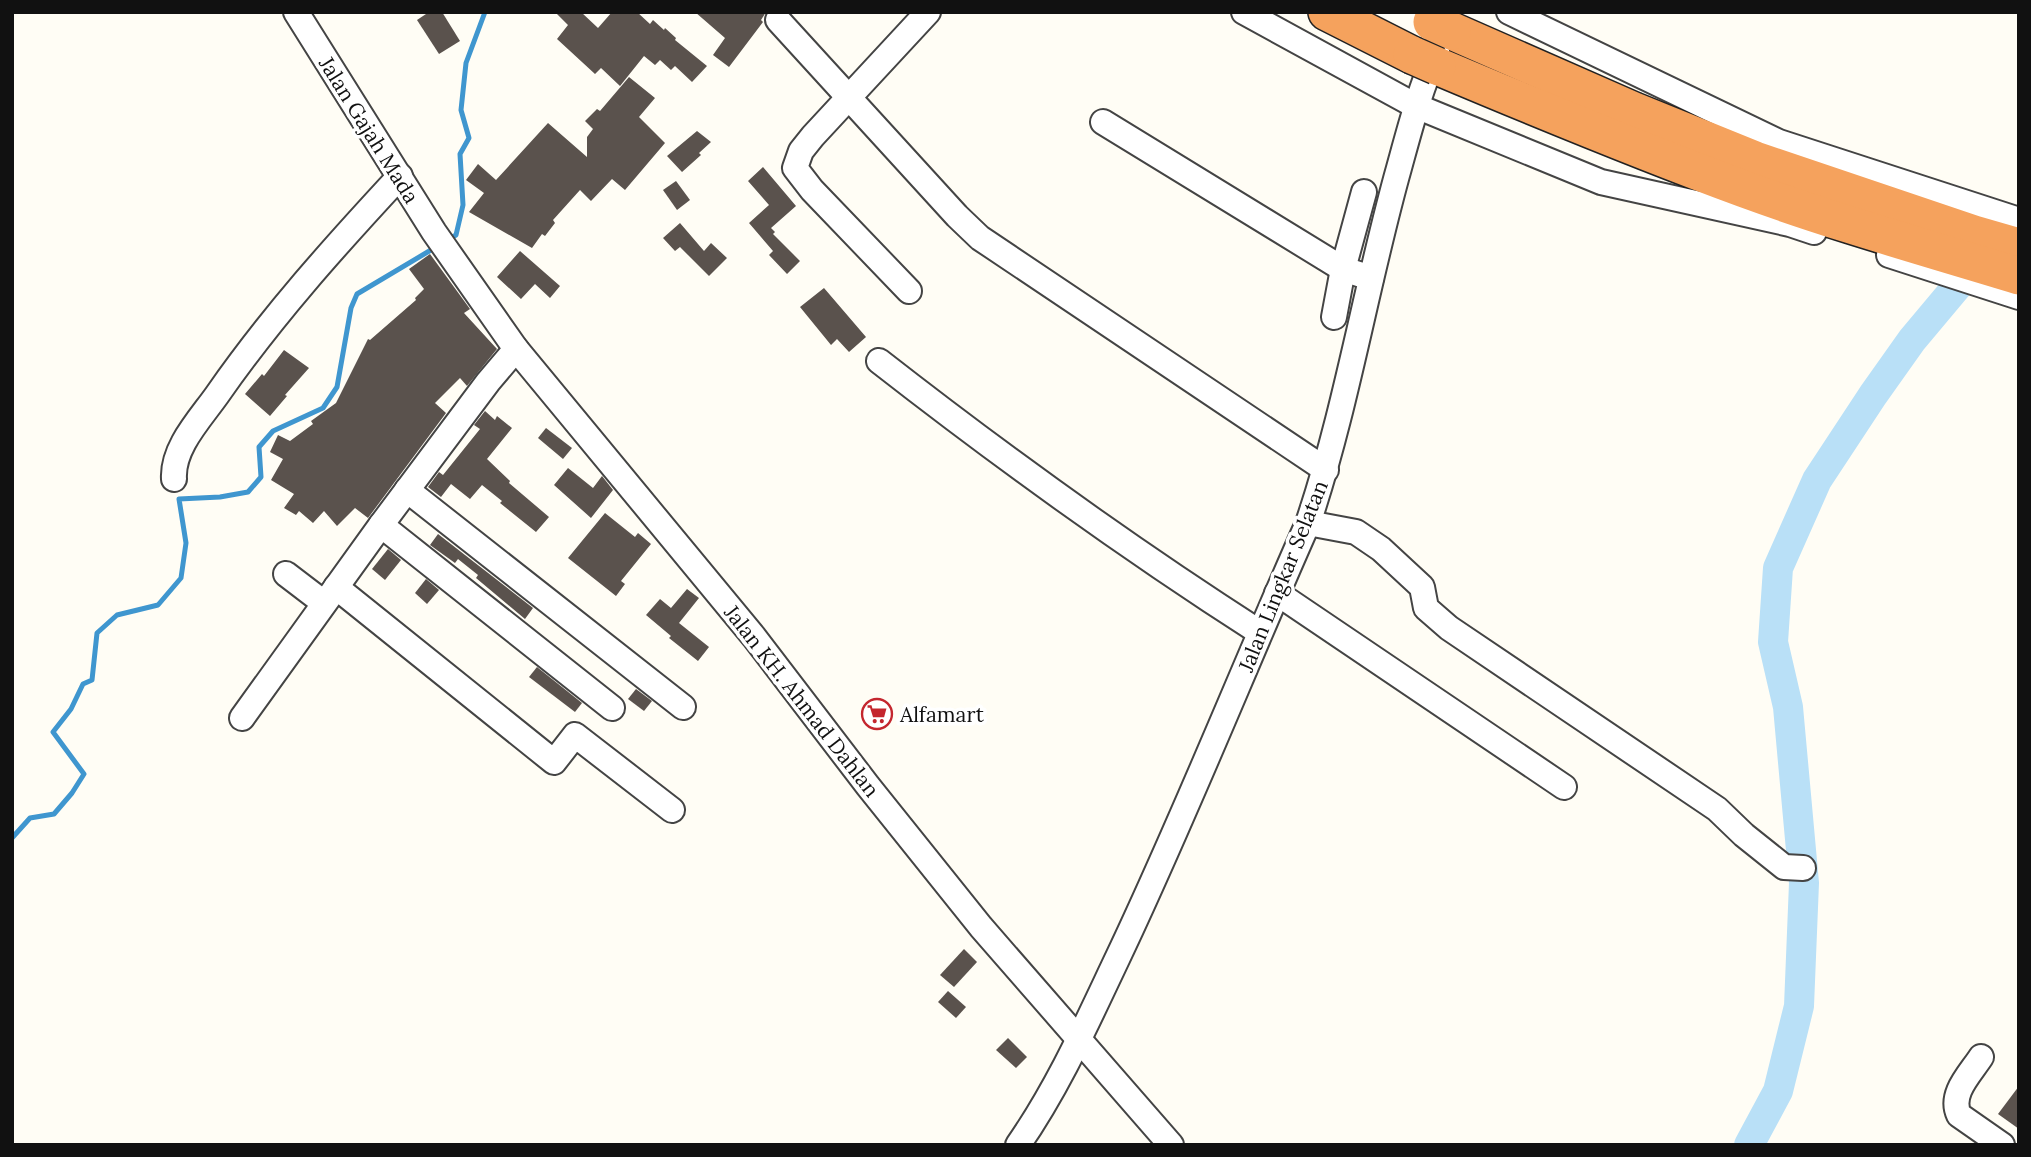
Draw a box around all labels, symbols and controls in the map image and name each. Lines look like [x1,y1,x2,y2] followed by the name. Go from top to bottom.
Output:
[313,51,425,208] street label: Jalan Gajah Mada
[1232,476,1334,677] street label: Jalan Lingkar Selatan
[718,599,886,803] street label: Jalan KH. Ahmad Dahlan
[860,697,894,731] supermarket icon: Alfamart
[899,701,985,728] place label: Alfamart

